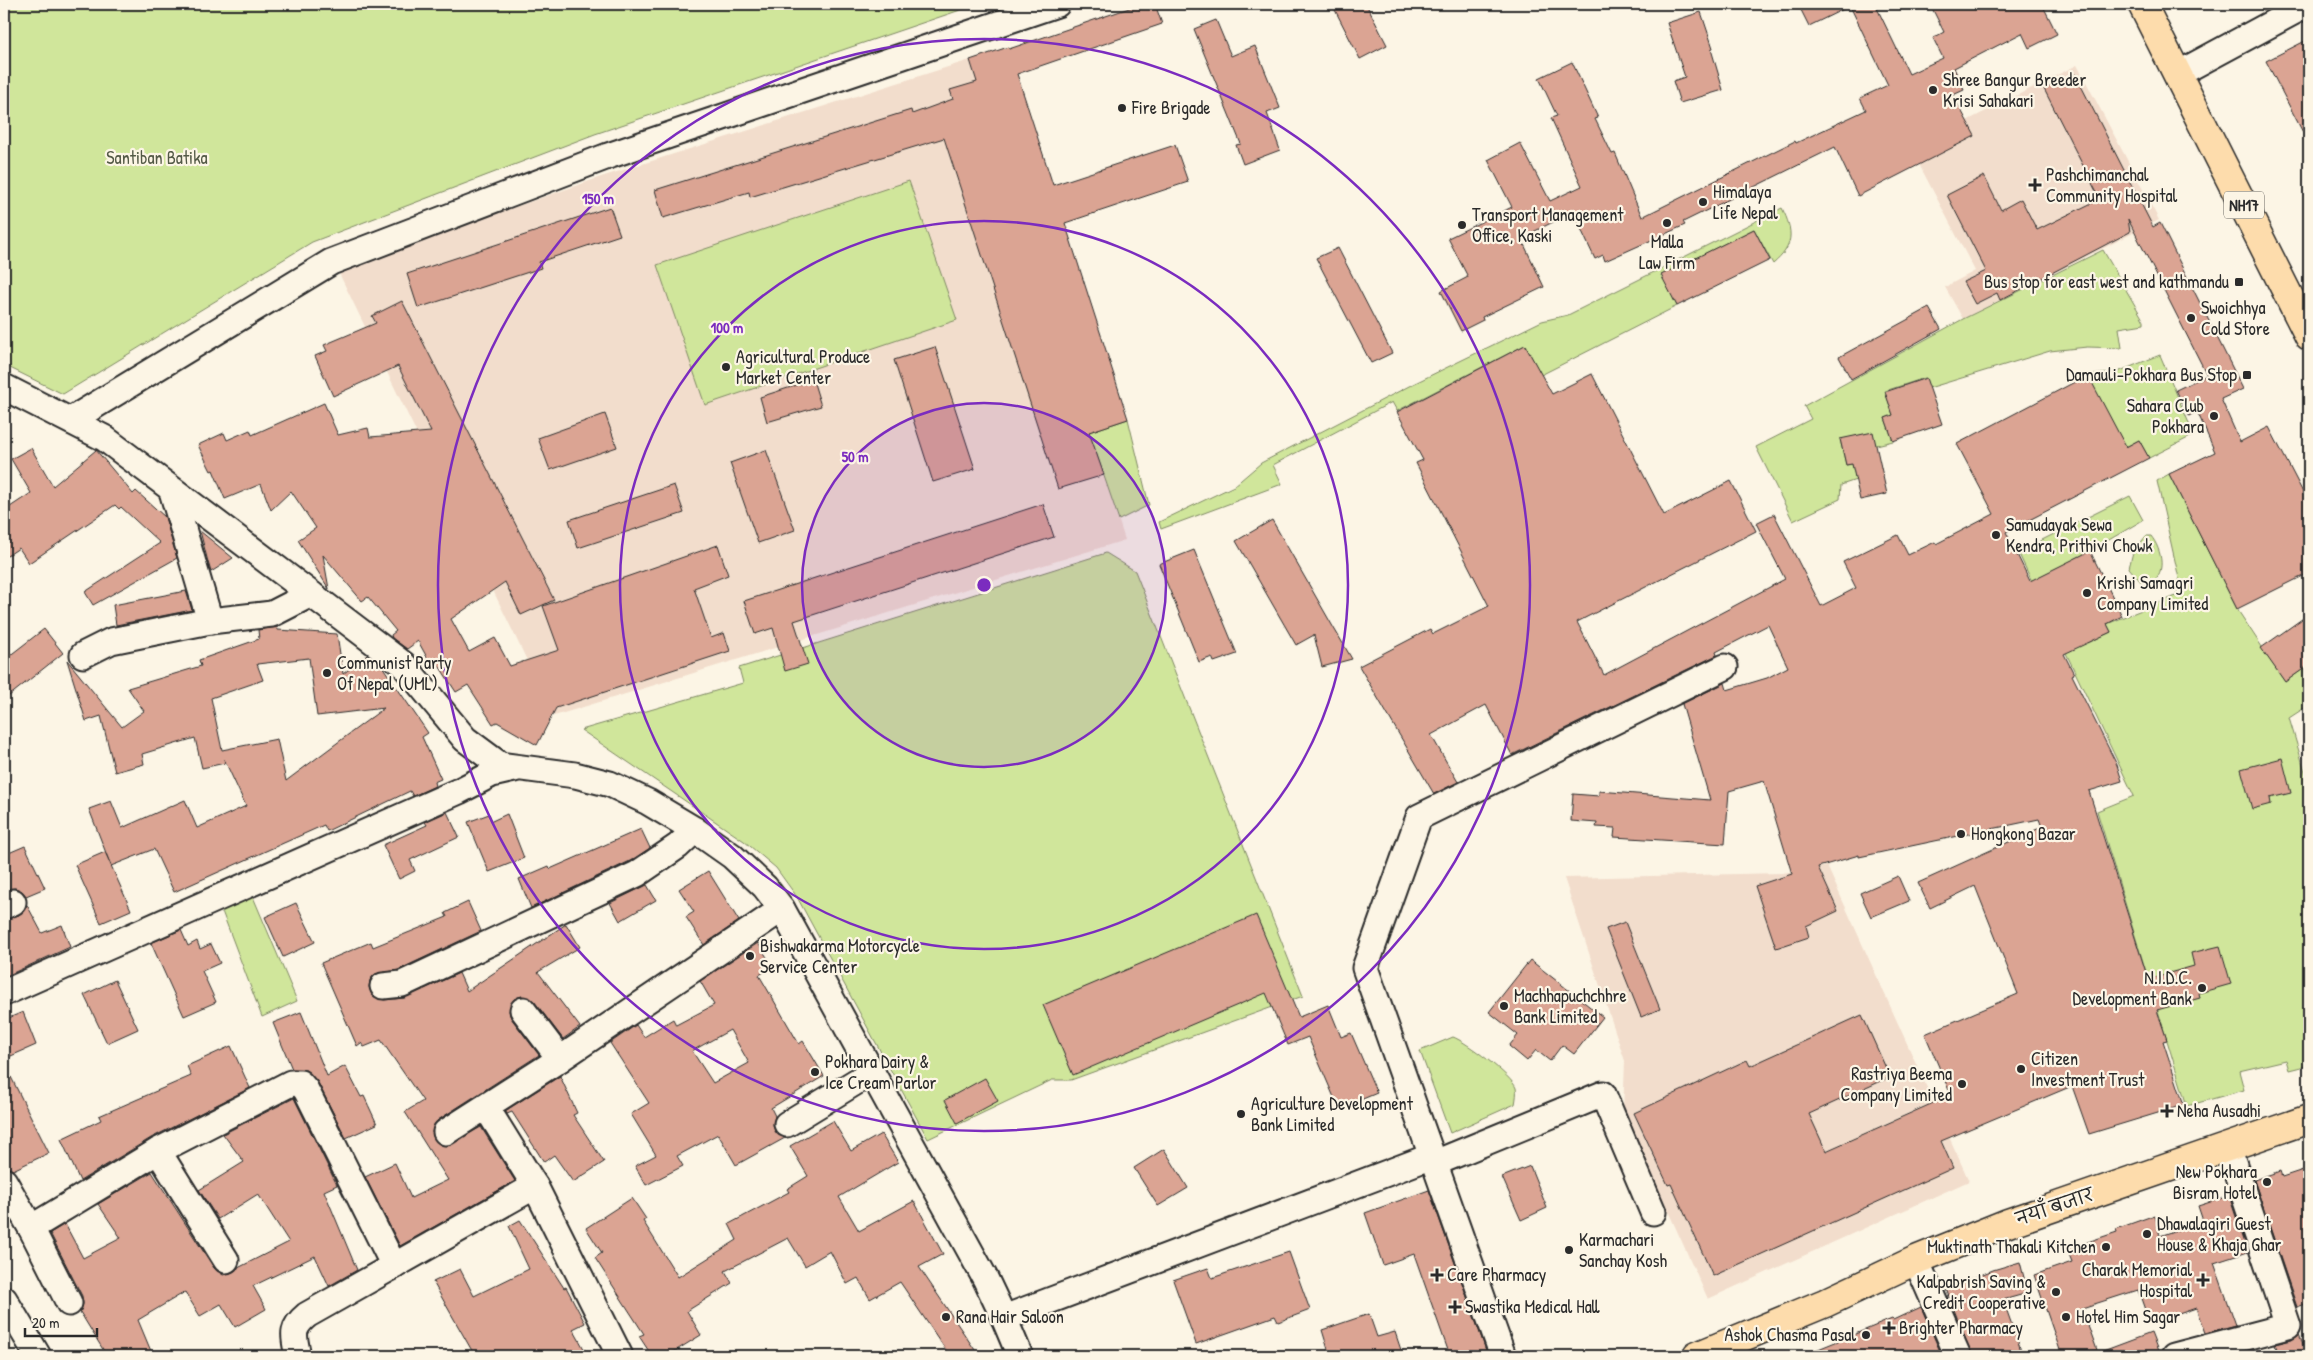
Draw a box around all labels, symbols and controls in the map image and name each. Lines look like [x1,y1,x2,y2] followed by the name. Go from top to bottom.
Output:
[1943,67,2086,113] place label: Shree Bangur Breeder Krisi Sahakari
[1927,84,1939,96] marker: Shree Bangur Breeder Krisi Sahakari
[1131,95,1210,120] place label: Fire Brigade
[1116,102,1128,114] marker: Fire Brigade
[106,145,208,170] park label: Santiban Batika
[2046,162,2178,208] place label: Pashchimanchal Community Hospital
[2028,178,2042,192] marker: Pashchimanchal Community Hospital
[1713,179,1778,225] place label: Himalaya Life Nepal
[582,188,614,209] text: 150 m
[2224,192,2264,218] road number: NH17
[1697,196,1709,208] marker: Himalaya Life Nepal
[1472,202,1624,248] place label: Transport Management Office, Kaski
[1661,217,1673,229] marker: Malla Law Firm
[1456,219,1468,231] marker: Transport Management Office, Kaski
[1639,229,1695,275] place label: Malla Law Firm
[1984,269,2229,294] place label: Bus stop for east west and kathmandu
[2233,276,2245,288] marker: Bus stop for east west and kathmandu
[2201,295,2270,341] place label: Swoichhya Cold Store
[2185,312,2197,324] marker: Swoichhya Cold Store
[711,317,743,338] text: 100 m
[736,344,870,390] place label: Agricultural Produce Market Center
[720,361,732,373] marker: Agricultural Produce Market Center
[2066,362,2237,387] place label: Damauli-Pokhara Bus Stop
[2241,369,2253,381] marker: Damauli-Pokhara Bus Stop
[2127,393,2204,439] place label: Sahara Club Pokhara
[2208,410,2220,422] marker: Sahara Club Pokhara
[842,446,868,467] text: 50 m
[2006,512,2153,558] place label: Samudayak Sewa Kendra, Prithivi Chowk
[1990,529,2002,541] marker: Samudayak Sewa Kendra, Prithivi Chowk
[2097,570,2208,616] place label: Krishi Samagri Company Limited
[975,576,993,594] centre of rings
[2081,587,2093,599] marker: Krishi Samagri Company Limited
[337,650,452,696] place label: Communist Party Of Nepal (UML)
[321,667,333,679] marker: Communist Party Of Nepal (UML)
[1971,821,2076,846] place label: Hongkong Bazar
[1955,828,1967,840] marker: Hongkong Bazar
[760,933,920,979] place label: Bishwakarma Motorcycle Service Center
[744,950,756,962] marker: Bishwakarma Motorcycle Service Center
[2073,965,2193,1011] place label: N.I.D.C. Development Bank
[2196,982,2208,994] marker: N.I.D.C. Development Bank
[1514,983,1627,1029] place label: Machhapuchchhre Bank Limited
[1498,1000,1510,1012] marker: Machhapuchchhre Bank Limited
[2031,1046,2145,1092] place label: Citizen Investment Trust
[825,1049,937,1095] place label: Pokhara Dairy & Ice Cream Parlor
[1841,1061,1952,1107] place label: Rastriya Beema Company Limited
[2015,1063,2027,1075] marker: Citizen Investment Trust
[809,1066,821,1078] marker: Pokhara Dairy & Ice Cream Parlor
[1956,1078,1968,1090] marker: Rastriya Beema Company Limited
[1251,1091,1414,1137] place label: Agriculture Development Bank Limited
[2177,1098,2261,1123] place label: Neha Ausadhi
[2161,1105,2173,1117] marker: Neha Ausadhi
[1235,1108,1247,1120] marker: Agriculture Development Bank Limited
[2173,1159,2257,1205] place label: New Pokhara Bisram Hotel
[2261,1176,2273,1188] marker: New Pokhara Bisram Hotel
[2011,1179,2098,1232] street label: नयाँ बजार
[2157,1211,2282,1257] place label: Dhawalagiri Guest House & Khaja Ghar
[1579,1227,1667,1273] place label: Karmachari Sanchay Kosh
[2141,1228,2153,1240] marker: Dhawalagiri Guest House & Khaja Ghar
[1927,1234,2096,1259] place label: Muktinath Thakali Kitchen
[2100,1241,2112,1253] marker: Muktinath Thakali Kitchen
[1563,1244,1575,1256] marker: Karmachari Sanchay Kosh
[2082,1257,2192,1303] place label: Charak Memorial Hospital
[1447,1262,1547,1287] place label: Care Pharmacy
[1431,1269,1443,1281] marker: Care Pharmacy
[1917,1269,2046,1315] place label: Kalpabrish Saving & Credit Cooperative
[2196,1273,2210,1287] marker: Charak Memorial Hospital
[2050,1286,2062,1298] marker: Kalpabrish Saving & Credit Cooperative
[1465,1294,1600,1319] place label: Swastika Medical Hall
[1449,1301,1461,1313] marker: Swastika Medical Hall
[956,1304,1064,1329] place label: Rana Hair Saloon
[2076,1304,2180,1329] place label: Hotel Him Sagar
[25,1305,98,1337] scale bar
[940,1311,952,1323] marker: Rana Hair Saloon
[2060,1311,2072,1323] marker: Hotel Him Sagar
[32,1312,59,1333] text: 20 m
[1899,1315,2024,1340] place label: Brighter Pharmacy
[1725,1322,1856,1347] place label: Ashok Chasma Pasal
[1883,1322,1895,1334] marker: Brighter Pharmacy
[1860,1329,1872,1341] marker: Ashok Chasma Pasal

